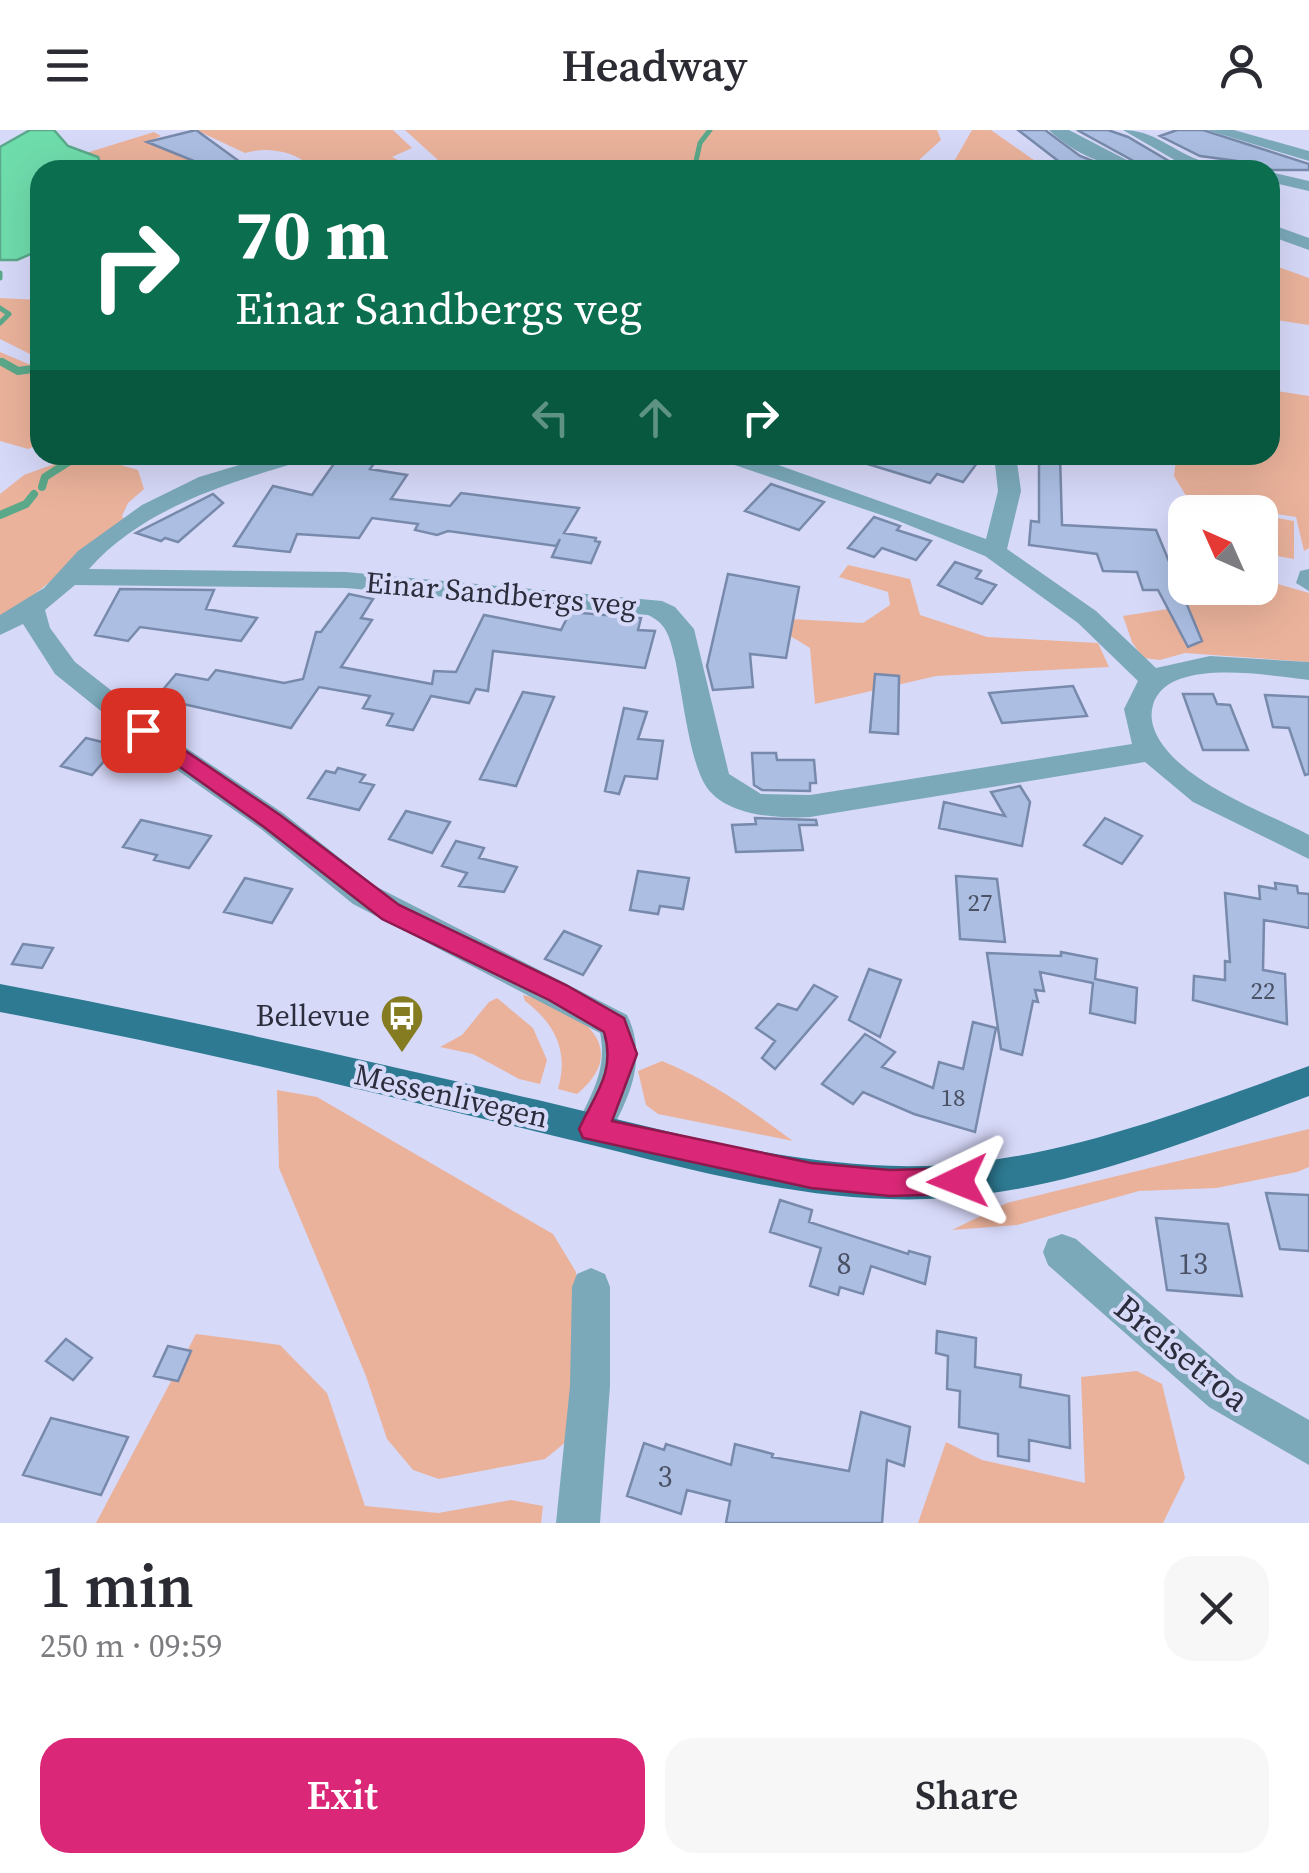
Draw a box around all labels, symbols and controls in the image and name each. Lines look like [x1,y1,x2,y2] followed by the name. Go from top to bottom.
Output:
[561,34,748,96] text: Headway
[40,38,95,93] icon: menu
[1214,38,1269,93] icon: person
[235,186,389,282] text: 70 m
[70,200,200,330] icon: right
[235,277,642,339] text: Einar Sandbergs veg
[523,390,578,445] icon: left
[628,390,683,445] icon: ahead
[733,390,788,445] icon: right
[1168,495,1278,605] north arrow
[1168,495,1278,605] map controls
[364,561,638,626] street label: Einar Sandbergs veg
[101,688,186,773] pin
[116,703,171,758] icon: arrive
[967,885,993,919] house number: 27
[1250,973,1276,1007] house number: 22
[379,993,425,1054] bus stop icon: Bellevue
[256,995,370,1036] place label: Bellevue
[350,1053,552,1138] street label: Messenlivegen
[940,1080,966,1114] house number: 18
[906,1129,1010,1233] position arrow
[837,1243,852,1284] house number: 8
[1178,1243,1208,1284] house number: 13
[1104,1284,1260,1422] street label: Breisetroa
[658,1456,673,1497] house number: 3
[40,1545,194,1627] text: 1 min
[1164,1556,1269,1661] button: close
[40,1624,222,1668] text: 250 m · 09:59
[40,1738,645,1853] button: Exit
[665,1738,1269,1853] button: Share

